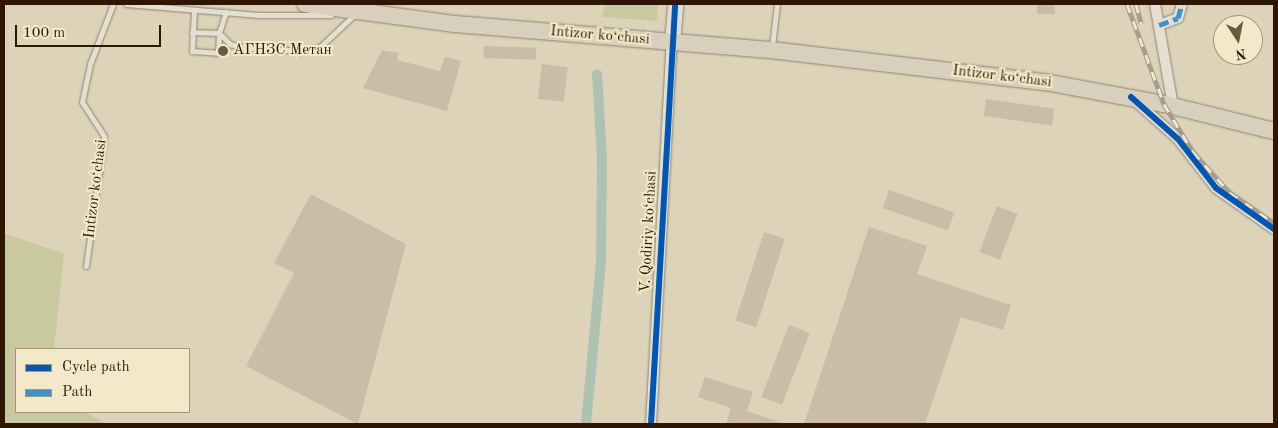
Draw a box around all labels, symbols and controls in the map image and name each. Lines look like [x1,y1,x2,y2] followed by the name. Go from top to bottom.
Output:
[18,15,164,47] scale bar
[1213,15,1263,65] north arrow
[550,23,650,49] street label: Intizor ko‘chasi
[23,26,65,41] text: 100 m
[233,42,332,60] place label: АГНЗС Метан
[217,45,229,57] marker: АГНЗС Метан
[1234,46,1247,62] text: N
[951,62,1053,92] street label: Intizor ko‘chasi
[81,138,111,240] street label: Intizor ko‘chasi
[637,171,661,293] street label: V. Qodiriy ko‘chasi
[15,348,190,413] legend
[62,360,130,375] text: Cycle path
[62,385,92,400] text: Path

